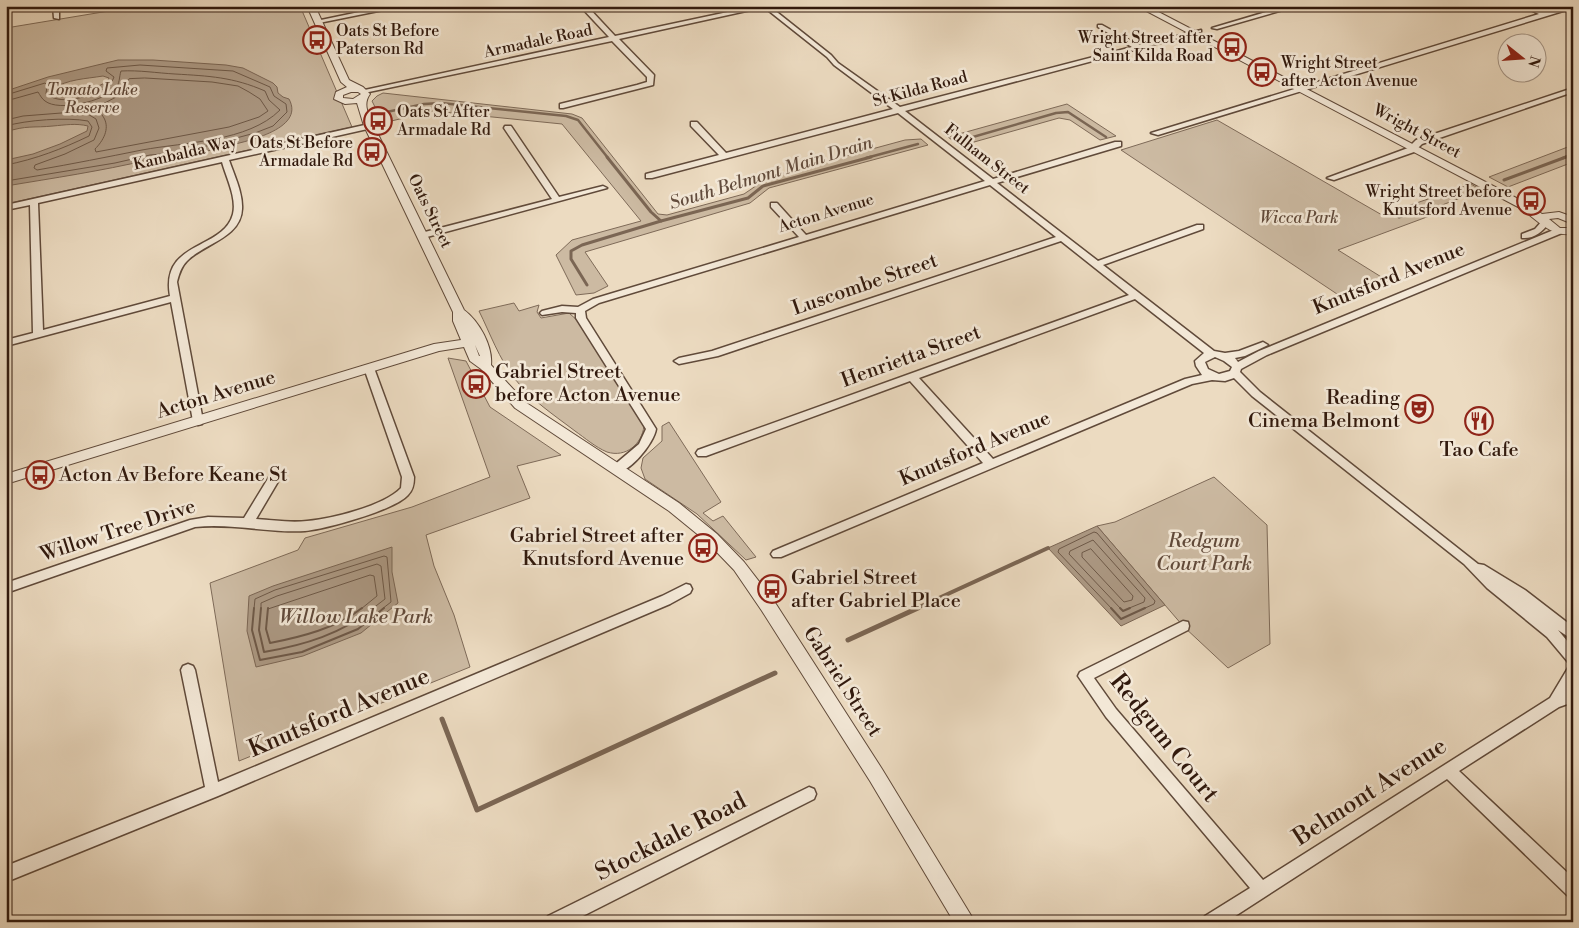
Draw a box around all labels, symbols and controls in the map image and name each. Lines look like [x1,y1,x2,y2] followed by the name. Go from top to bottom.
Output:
[481,20,594,63] street label: Armadale Road
[336,21,439,59] place label: Oats St Before Paterson Rd
[302,25,332,55] bus stop icon: Oats St Before Paterson Rd
[1077,28,1213,66] place label: Wright Street after Saint Kilda Road
[1217,32,1247,62] bus stop icon: Wright Street after Saint Kilda Road
[1496,32,1546,82] north arrow
[1280,53,1418,91] place label: Wright Street after Acton Avenue
[1523,54,1544,69] text: N
[1247,57,1277,87] bus stop icon: Wright Street after Acton Avenue
[870,67,970,111] street label: St Kilda Road
[47,80,138,118] park label: Tomato Lake Reserve
[1369,99,1465,163] street label: Wright Street
[396,102,491,140] place label: Oats St After Armadale Rd
[363,106,393,136] bus stop icon: Oats St After Armadale Rd
[940,120,1034,199] street label: Fulham Street
[131,131,239,175] street label: Kambalda Way
[666,131,876,215] water label: South Belmont Main Drain
[250,133,353,171] place label: Oats St Before Armadale Rd
[357,137,387,167] bus stop icon: Oats St Before Armadale Rd
[403,171,457,252] street label: Oats Street
[1365,182,1512,220] place label: Wright Street before Knutsford Avenue
[1516,186,1546,216] bus stop icon: Wright Street before Knutsford Avenue
[775,189,876,237] street label: Acton Avenue
[1260,208,1338,228] park label: Wicca Park
[1309,237,1469,321] street label: Knutsford Avenue
[789,248,941,322] street label: Luscombe Street
[838,320,984,394] street label: Henrietta Street
[495,360,681,408] place label: Gabriel Street before Acton Avenue
[152,365,279,425] street label: Acton Avenue
[461,369,491,399] bus stop icon: Gabriel Street before Acton Avenue
[1248,386,1401,434] place label: Reading Cinema Belmont
[1404,394,1434,424] theatre icon: Reading Cinema Belmont
[896,406,1054,492] street label: Knutsford Avenue
[1464,406,1494,436] restaurant icon: Tao Cafe
[1439,438,1519,463] place label: Tao Cafe
[25,460,55,490] bus stop icon: Acton Av Before Keane St
[58,463,288,488] place label: Acton Av Before Keane St
[36,494,199,568] street label: Willow Tree Drive
[510,524,684,572] place label: Gabriel Street after Knutsford Avenue
[1156,529,1252,577] park label: Redgum Court Park
[688,533,718,563] bus stop icon: Gabriel Street after Knutsford Avenue
[791,566,961,614] place label: Gabriel Street after Gabriel Place
[757,574,787,604] bus stop icon: Gabriel Street after Gabriel Place
[279,605,433,630] park label: Willow Lake Park
[797,622,887,742] street label: Gabriel Street
[244,661,434,765] street label: Knutsford Avenue
[1103,667,1226,809] street label: Redgum Court
[1287,731,1453,853] street label: Belmont Avenue
[590,786,752,888] street label: Stockdale Road

